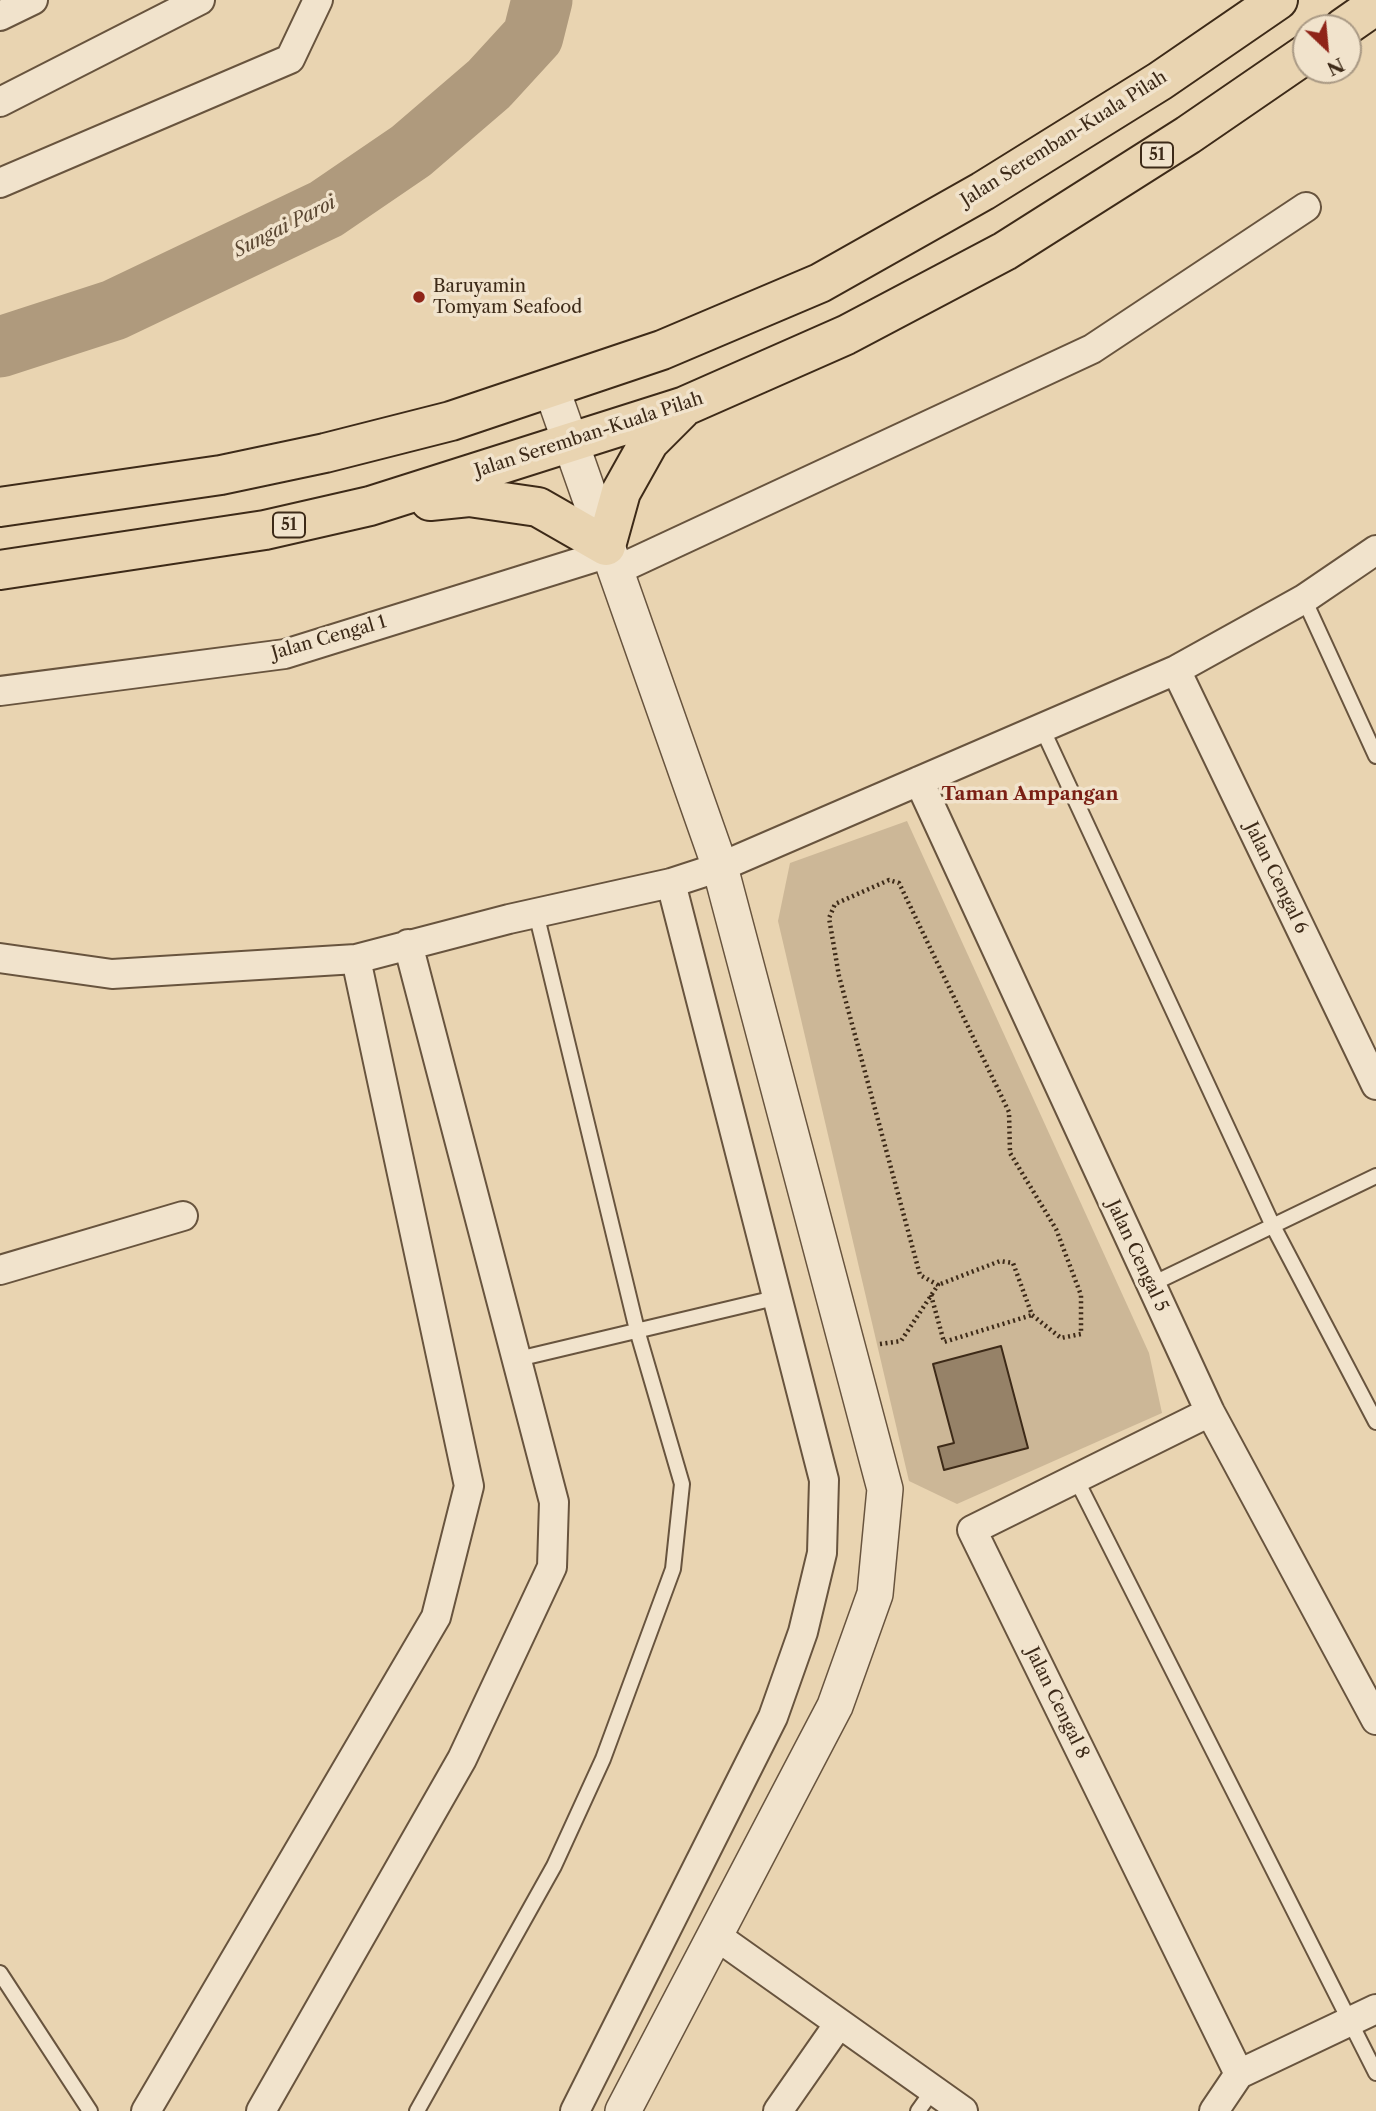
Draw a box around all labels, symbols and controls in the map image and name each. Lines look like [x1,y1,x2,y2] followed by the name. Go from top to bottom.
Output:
[1292,14,1362,84] north arrow
[1323,53,1348,80] text: N
[957,67,1171,211] street label: Jalan Seremban-Kuala Pilah
[1141,142,1173,168] road number: 51
[230,192,340,262] water label: Sungai Paroi
[433,276,582,318] place label: Baruyamin Tomyam Seafood
[411,289,427,305] marker: Baruyamin Tomyam Seafood
[472,388,706,482] street label: Jalan Seremban-Kuala Pilah
[273,512,305,538] road number: 51
[269,611,389,665] street label: Jalan Cengal 1
[941,784,1119,806] district label: Taman Ampangan
[1240,819,1312,937] street label: Jalan Cengal 6
[1102,1197,1172,1315] street label: Jalan Cengal 5
[1021,1644,1093,1762] street label: Jalan Cengal 8

